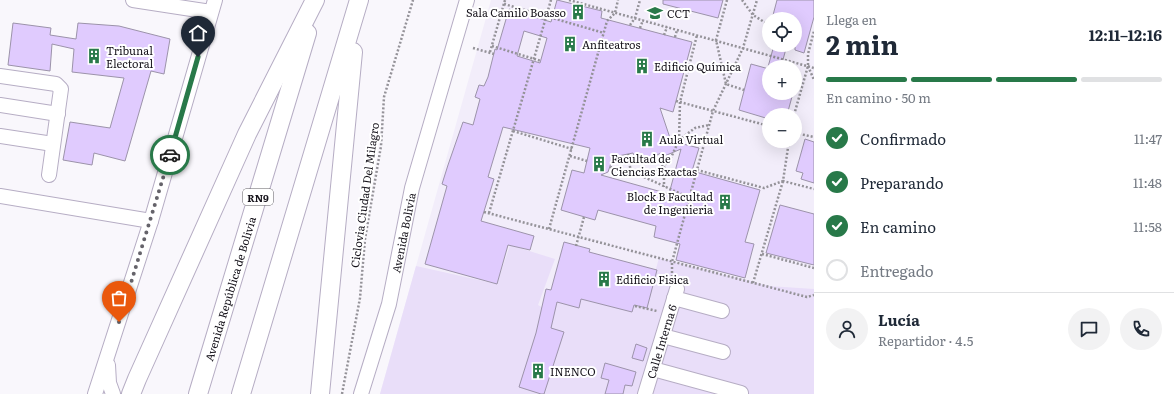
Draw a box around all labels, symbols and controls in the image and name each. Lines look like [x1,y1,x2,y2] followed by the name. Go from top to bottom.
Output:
[569,3,587,21] building icon: Sala Camilo Boasso
[466,4,566,20] place label: Sala Camilo Boasso
[646,4,664,22] school or university icon: CCT
[667,5,690,21] place label: CCT
[826,10,877,29] text: Llega en
[762,12,802,148] map controls
[762,12,802,52] button: locate
[181,16,215,57] pin
[187,22,209,44] icon: home
[1089,23,1162,46] text: 12:11–12:16
[826,24,899,63] text: 2 min
[561,35,579,53] building icon: Anfiteatros
[582,36,640,52] place label: Anfiteatros
[106,42,154,71] place label: Tribunal Electoral
[85,47,103,65] building icon: Tribunal Electoral
[633,57,651,75] building icon: Edificio Química
[654,58,741,74] place label: Edificio Química
[762,60,802,100] button: +
[826,88,931,107] text: En camino · 50 m
[762,108,802,148] button: −
[346,121,382,269] street label: Ciclovia Ciudad Del Milagro
[826,127,848,149] icon: check
[860,127,946,150] text: Confirmado
[1134,129,1162,148] text: 11:47
[638,130,656,148] building icon: Aula Virtual
[659,131,723,147] place label: Aula Virtual
[150,135,190,175] courier
[159,144,181,166] icon: car
[611,150,697,179] place label: Facultad de Ciencias Exactas
[590,155,608,173] building icon: Facultad de Ciencias Exactas
[826,171,848,193] icon: check
[860,171,944,194] text: Preparando
[1133,173,1162,192] text: 11:48
[627,188,713,217] place label: Block B Facultad de Ingenieria
[243,189,273,205] road number: RN9
[387,191,419,274] street label: Avenida Bolivia
[716,193,734,211] building icon: Block B Facultad de Ingenieria
[200,214,259,363] street label: Avenida República de Bolivia
[826,215,848,237] icon: check
[860,215,936,238] text: En camino
[1133,217,1162,236] text: 11:58
[860,259,934,282] text: Entregado
[595,270,613,288] building icon: Edificio Fisica
[616,271,689,287] place label: Edificio Fisica
[102,281,136,322] pin
[108,287,130,309] icon: bag
[642,302,680,380] street label: Calle Interna 6
[826,308,868,350] button: person
[878,308,920,331] text: Lucía
[1068,308,1110,350] button: chat
[1120,308,1162,350] button: phone
[878,331,973,350] text: Repartidor · 4.5
[529,362,547,380] building icon: INENCO
[550,363,596,379] place label: INENCO

